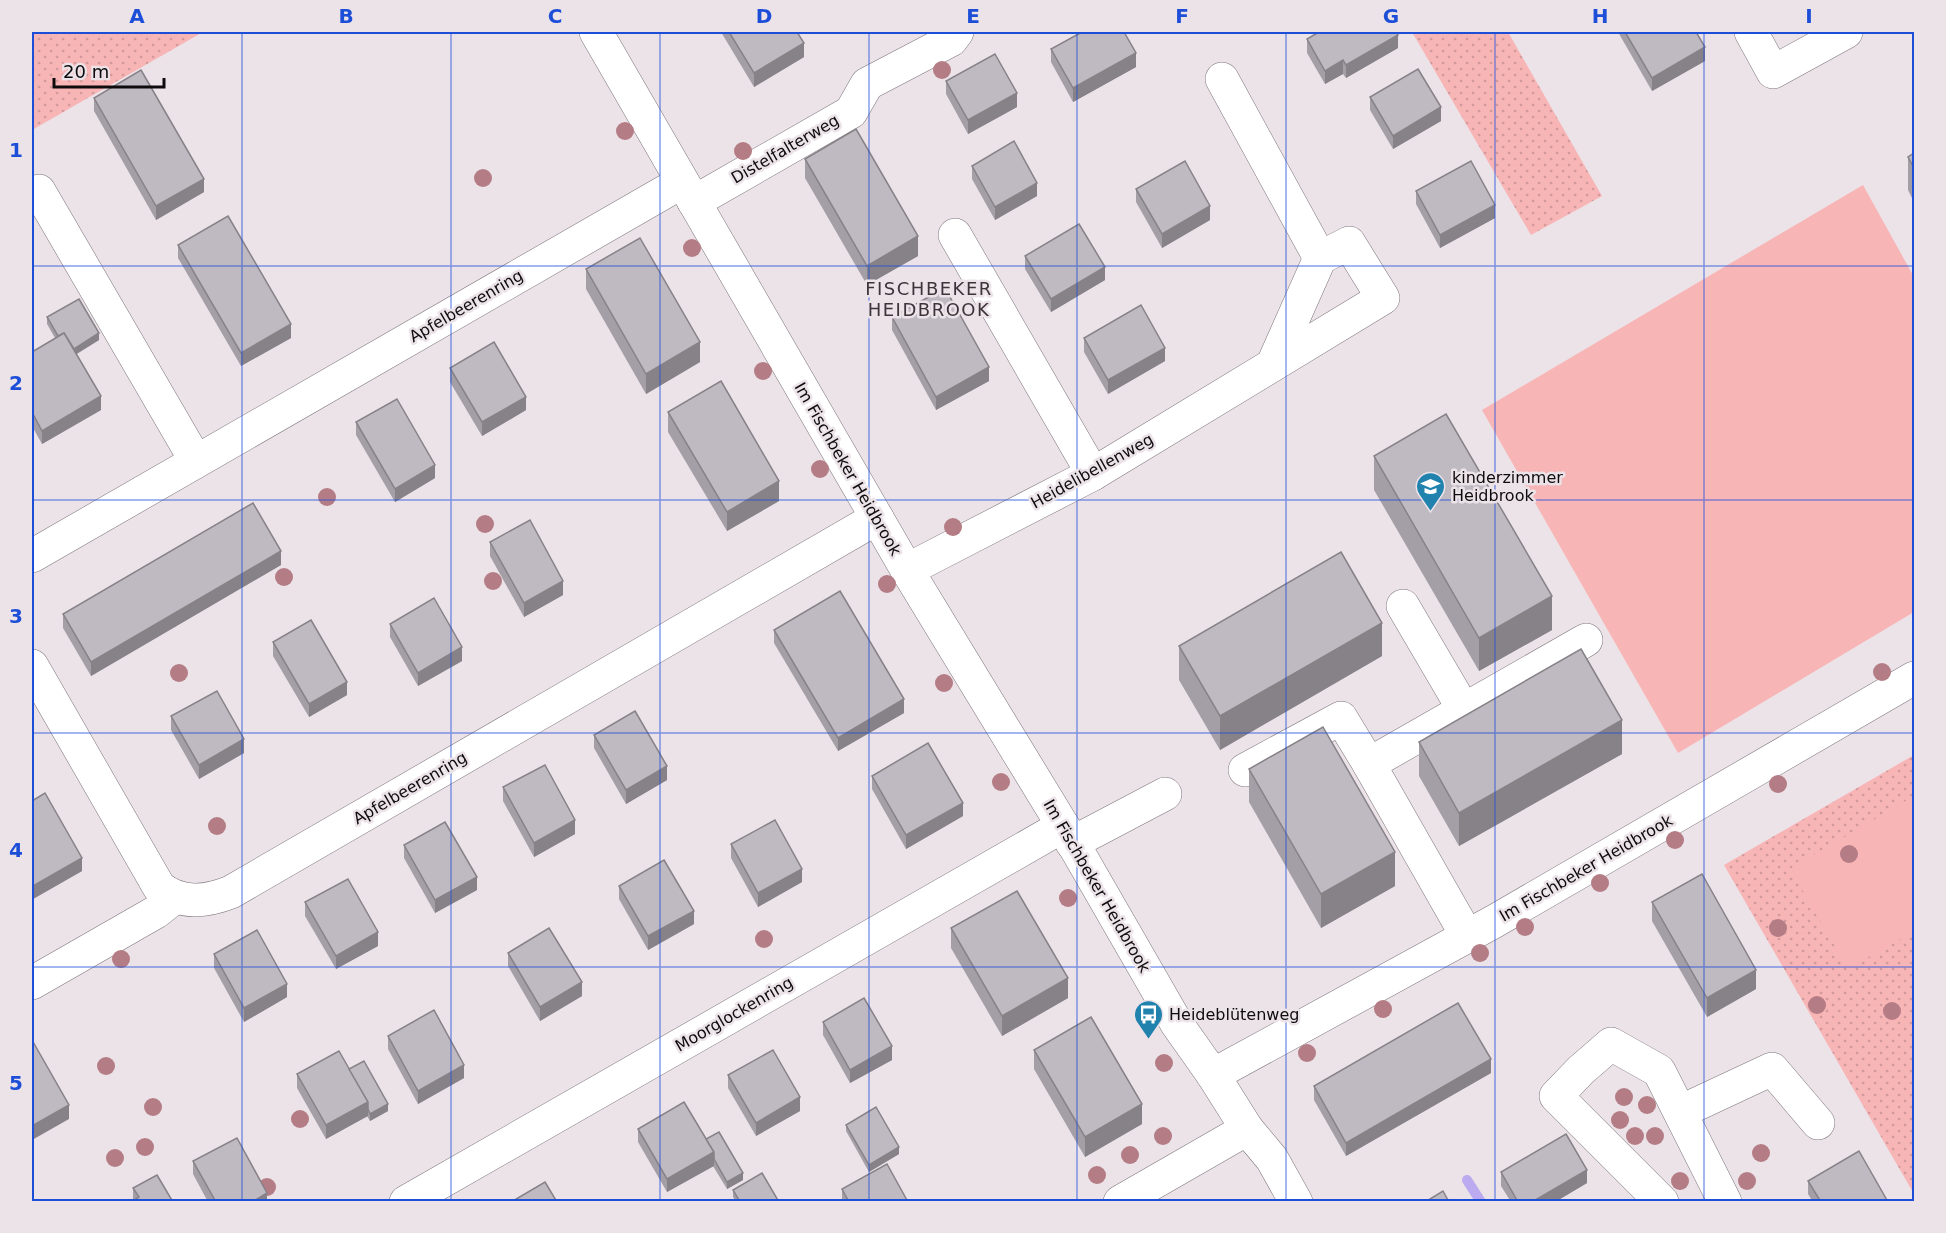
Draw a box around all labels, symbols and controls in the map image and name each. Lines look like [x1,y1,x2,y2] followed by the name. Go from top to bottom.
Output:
[129,4,145,28] text: A
[338,4,354,28] text: B
[548,4,562,28] text: C
[756,4,772,28] text: D
[966,4,980,28] text: E
[1175,4,1189,28] text: F
[1383,4,1399,28] text: G
[1592,4,1608,28] text: H
[1805,4,1813,28] text: I
[54,51,164,89] scale bar
[63,61,109,82] text: 20 m
[728,110,842,188] street label: Distelfalterweg
[9,138,23,162] text: 1
[406,266,526,346] street label: Apfelbeerenring
[865,278,993,320] district label: FISCHBEKER HEIDBROOK
[9,371,23,395] text: 2
[791,379,906,560] street label: Im Fischbeker Heidbrook
[1027,429,1157,513] street label: Heidelibellenweg
[1452,468,1563,505] place label: kinderzimmer Heidbrook
[1415,470,1447,512] school or university icon: kinderzimmer Heidbrook
[9,604,23,628] text: 3
[350,748,470,828] street label: Apfelbeerenring
[1040,796,1155,977] street label: Im Fischbeker Heidbrook
[1496,810,1677,925] street label: Im Fischbeker Heidbrook
[9,838,23,862] text: 4
[672,973,796,1055] street label: Moorglockenring
[1132,998,1164,1040] bus stop icon: Heideblütenweg
[1169,1005,1299,1024] place label: Heideblütenweg
[9,1071,23,1095] text: 5

